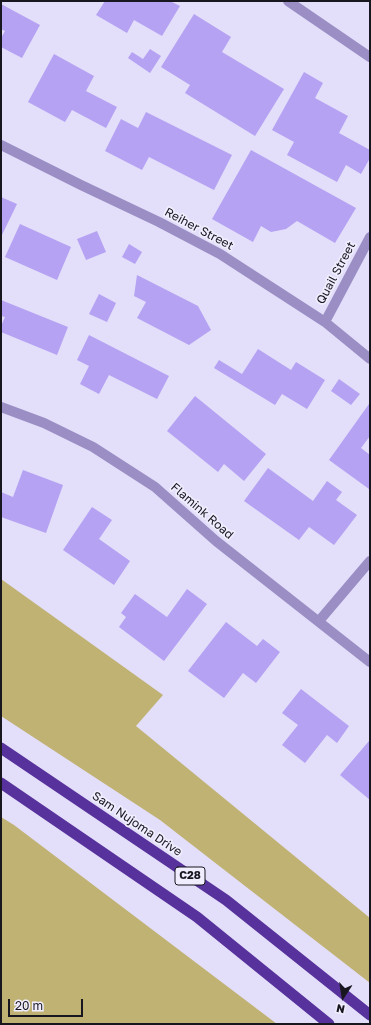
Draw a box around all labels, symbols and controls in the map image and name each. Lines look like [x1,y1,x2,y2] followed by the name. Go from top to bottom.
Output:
[162,205,236,253] street label: Reiher Street
[314,239,358,307] street label: Quail Street
[168,480,236,542] street label: Flamink Road
[89,789,185,859] street label: Sam Nujoma Drive
[175,867,205,885] road number: C28
[323,977,363,1017] north arrow
[10,991,85,1017] scale bar
[15,998,43,1013] text: 20 m
[335,1002,346,1016] text: N

